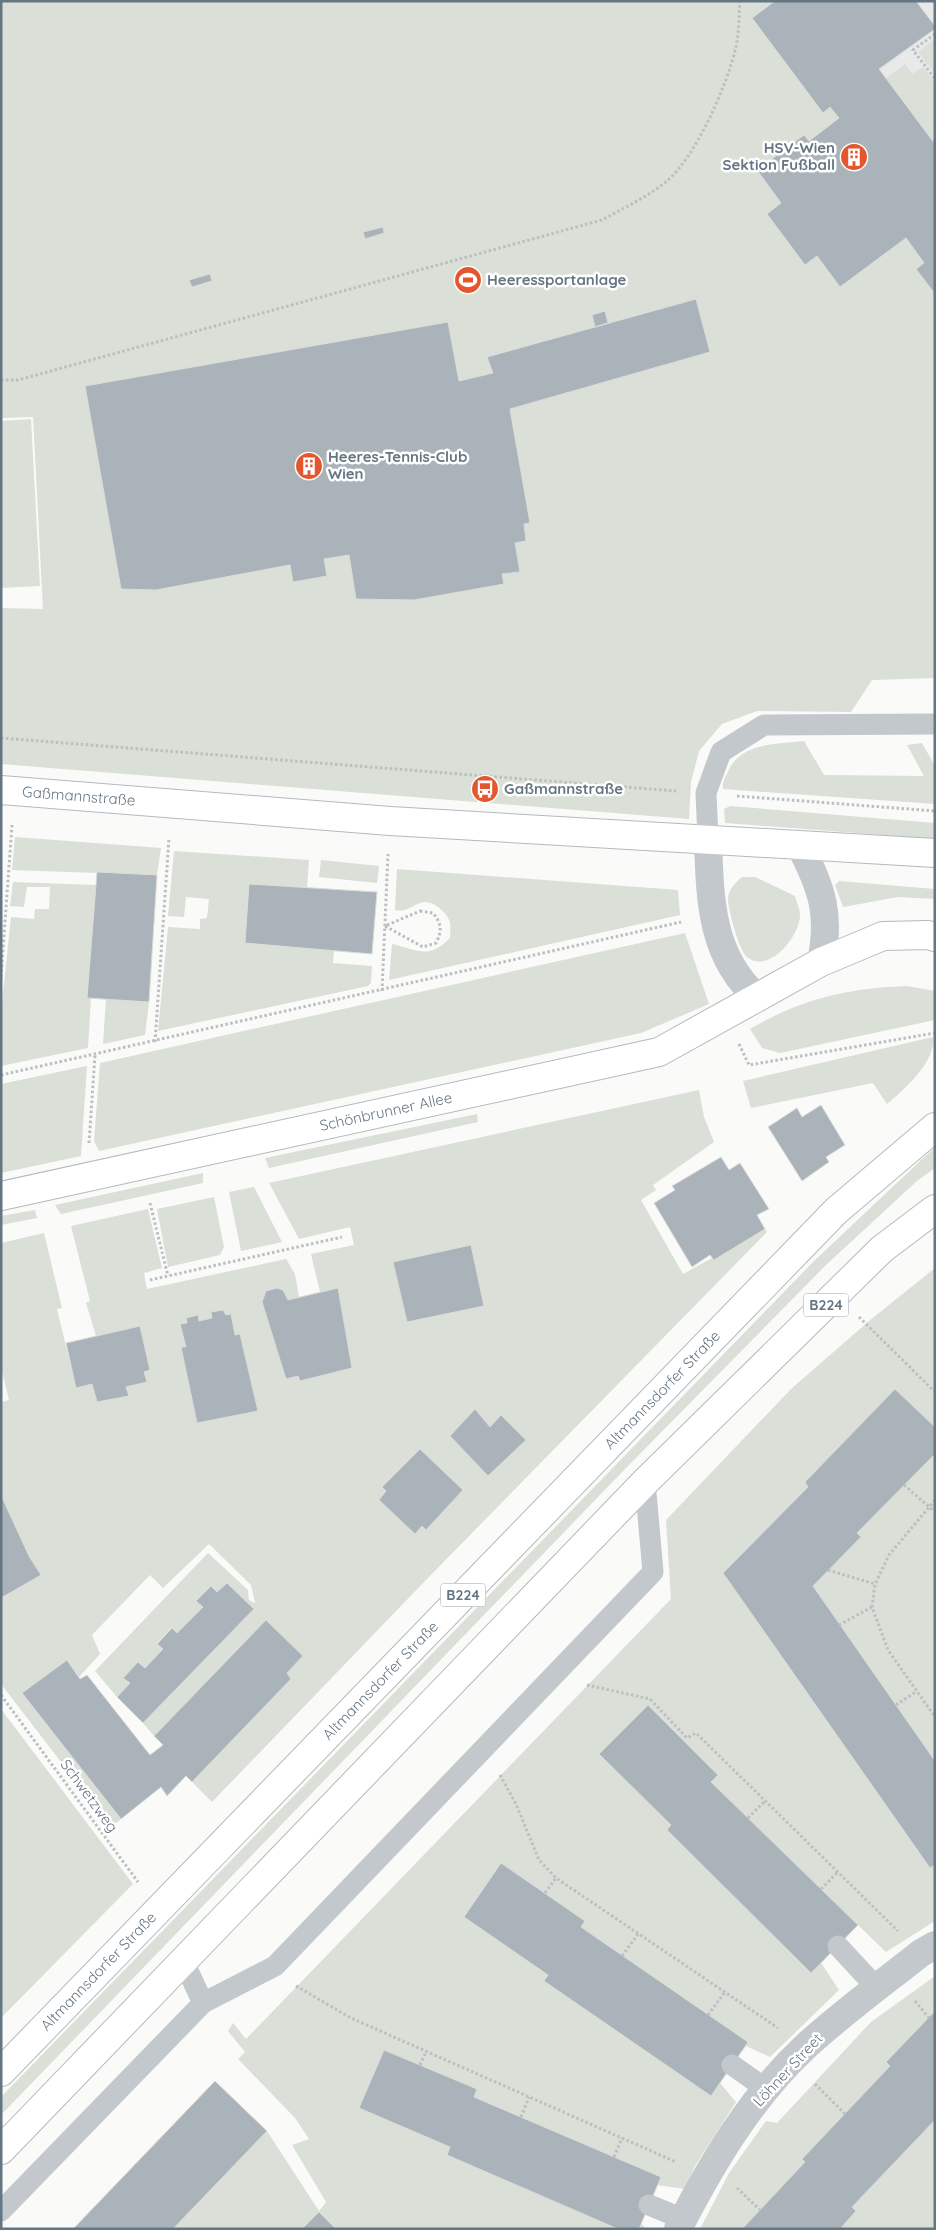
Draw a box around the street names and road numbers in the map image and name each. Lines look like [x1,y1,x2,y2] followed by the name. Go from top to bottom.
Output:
[22,782,136,810] street label: Gaßmannstraße
[318,1088,454,1135] street label: Schönbrunner Allee
[804,1294,848,1316] road number: B224
[600,1326,724,1453] street label: Altmannsdorfer Straße
[440,1584,486,1606] road number: B224
[318,1617,442,1744] street label: Altmannsdorfer Straße
[57,1755,122,1836] street label: Schwetzweg
[36,1908,160,2035] street label: Altmannsdorfer Straße
[749,2029,826,2110] street label: Löhner Street

